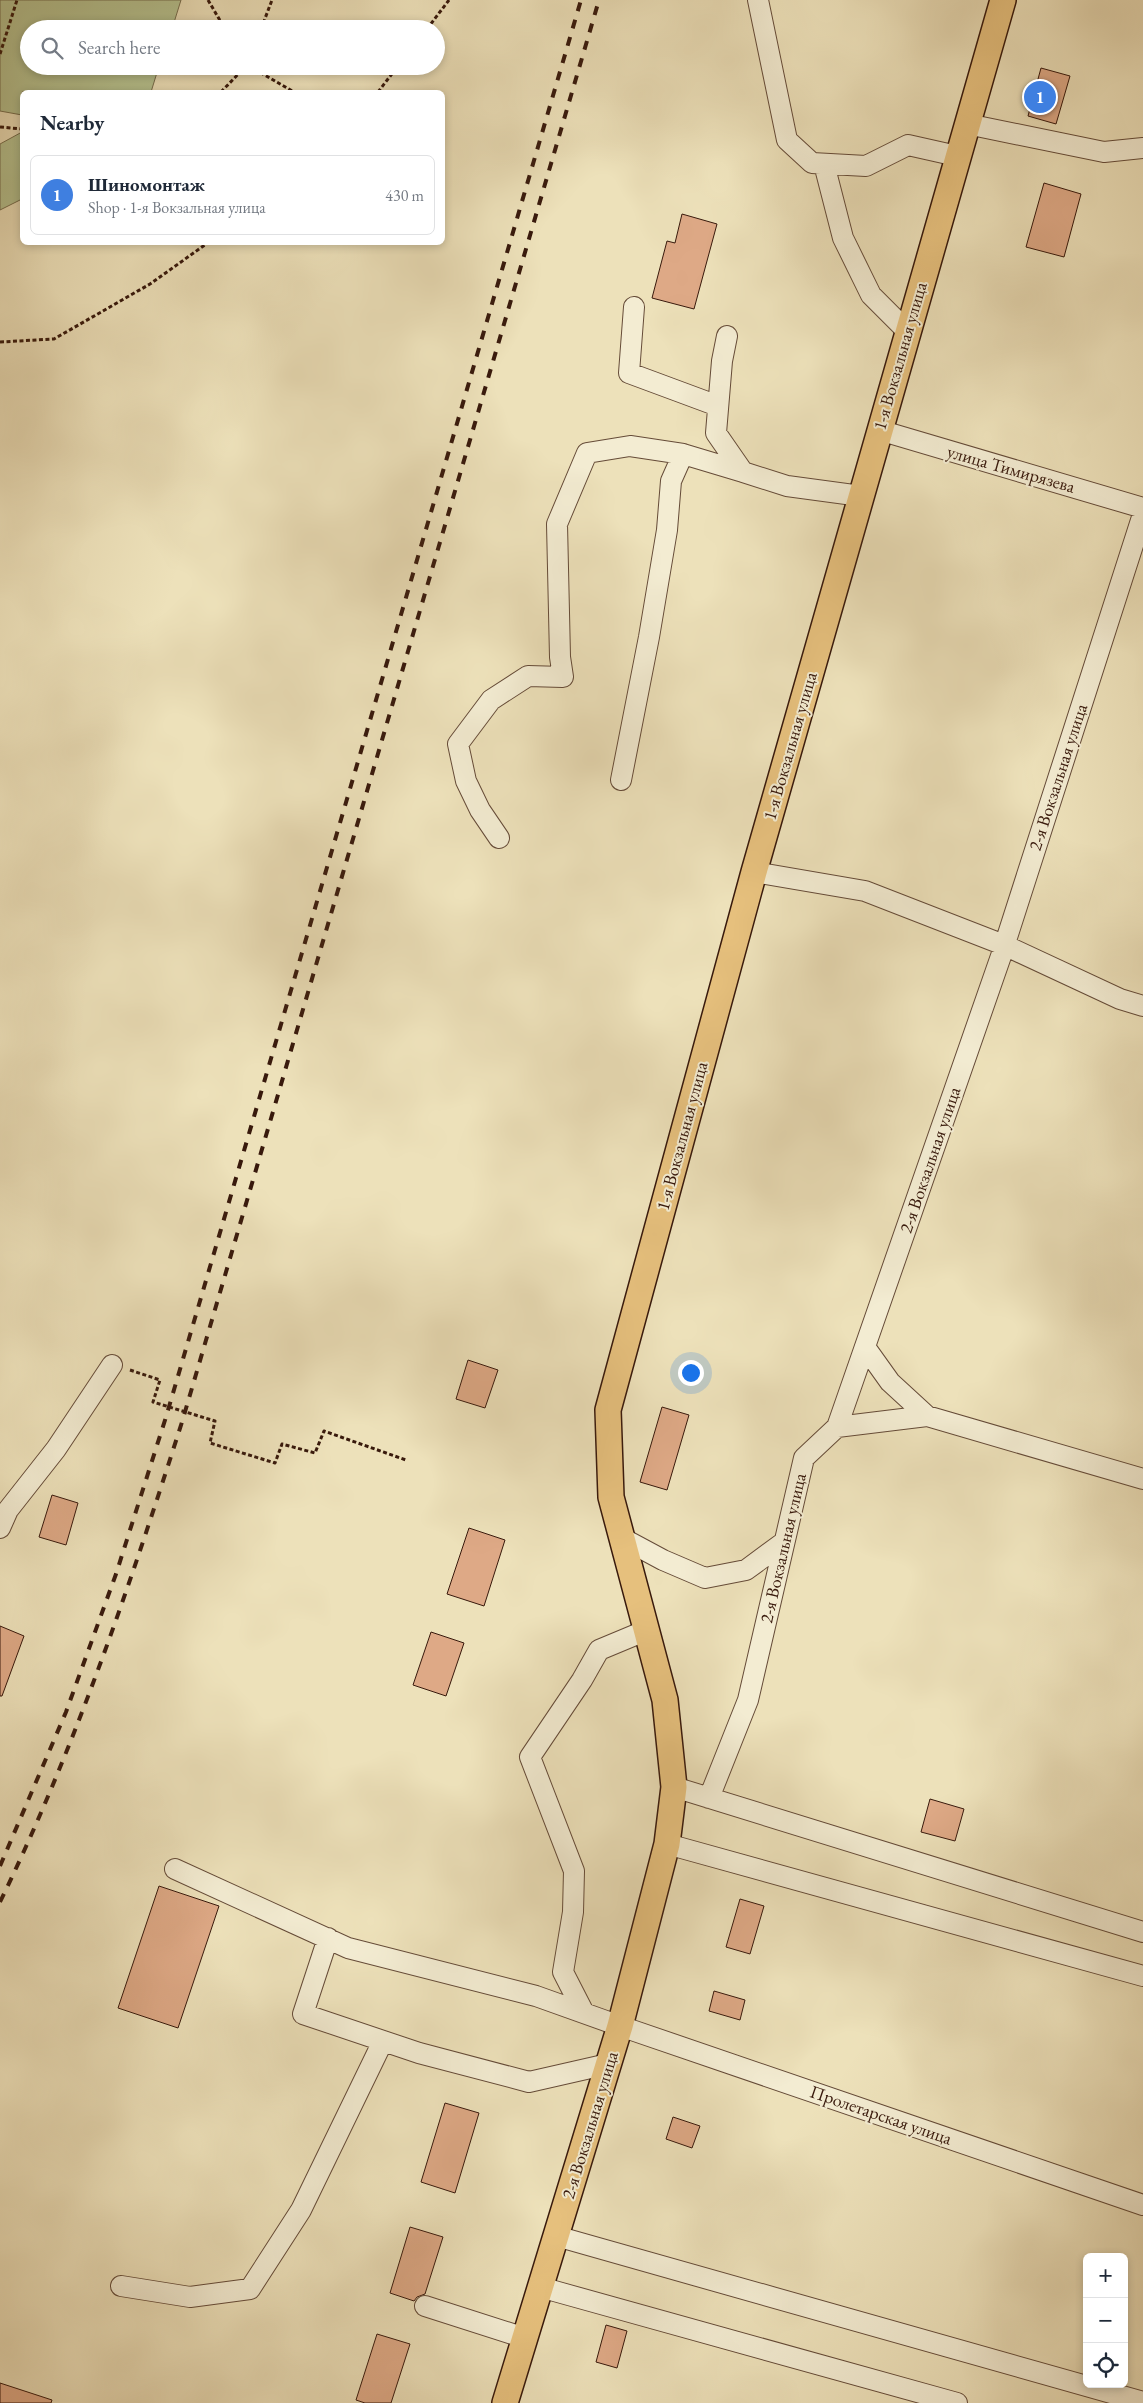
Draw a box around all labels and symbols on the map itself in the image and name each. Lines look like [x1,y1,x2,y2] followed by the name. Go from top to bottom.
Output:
[1024,78,1056,116] pin: 1
[867,278,932,433] street label: 1-я Вокзальная улица
[945,439,1079,498] street label: улица Тимирязева
[757,668,822,823] street label: 1-я Вокзальная улица
[1023,700,1092,853] street label: 2-я Вокзальная улица
[651,1058,713,1213] street label: 1-я Вокзальная улица
[894,1083,966,1236] street label: 2-я Вокзальная улица
[678,1360,704,1386] your location
[754,1470,811,1625] street label: 2-я Вокзальная улица
[556,2048,623,2201] street label: 2-я Вокзальная улица
[807,2079,956,2150] street label: Пролетарская улица

